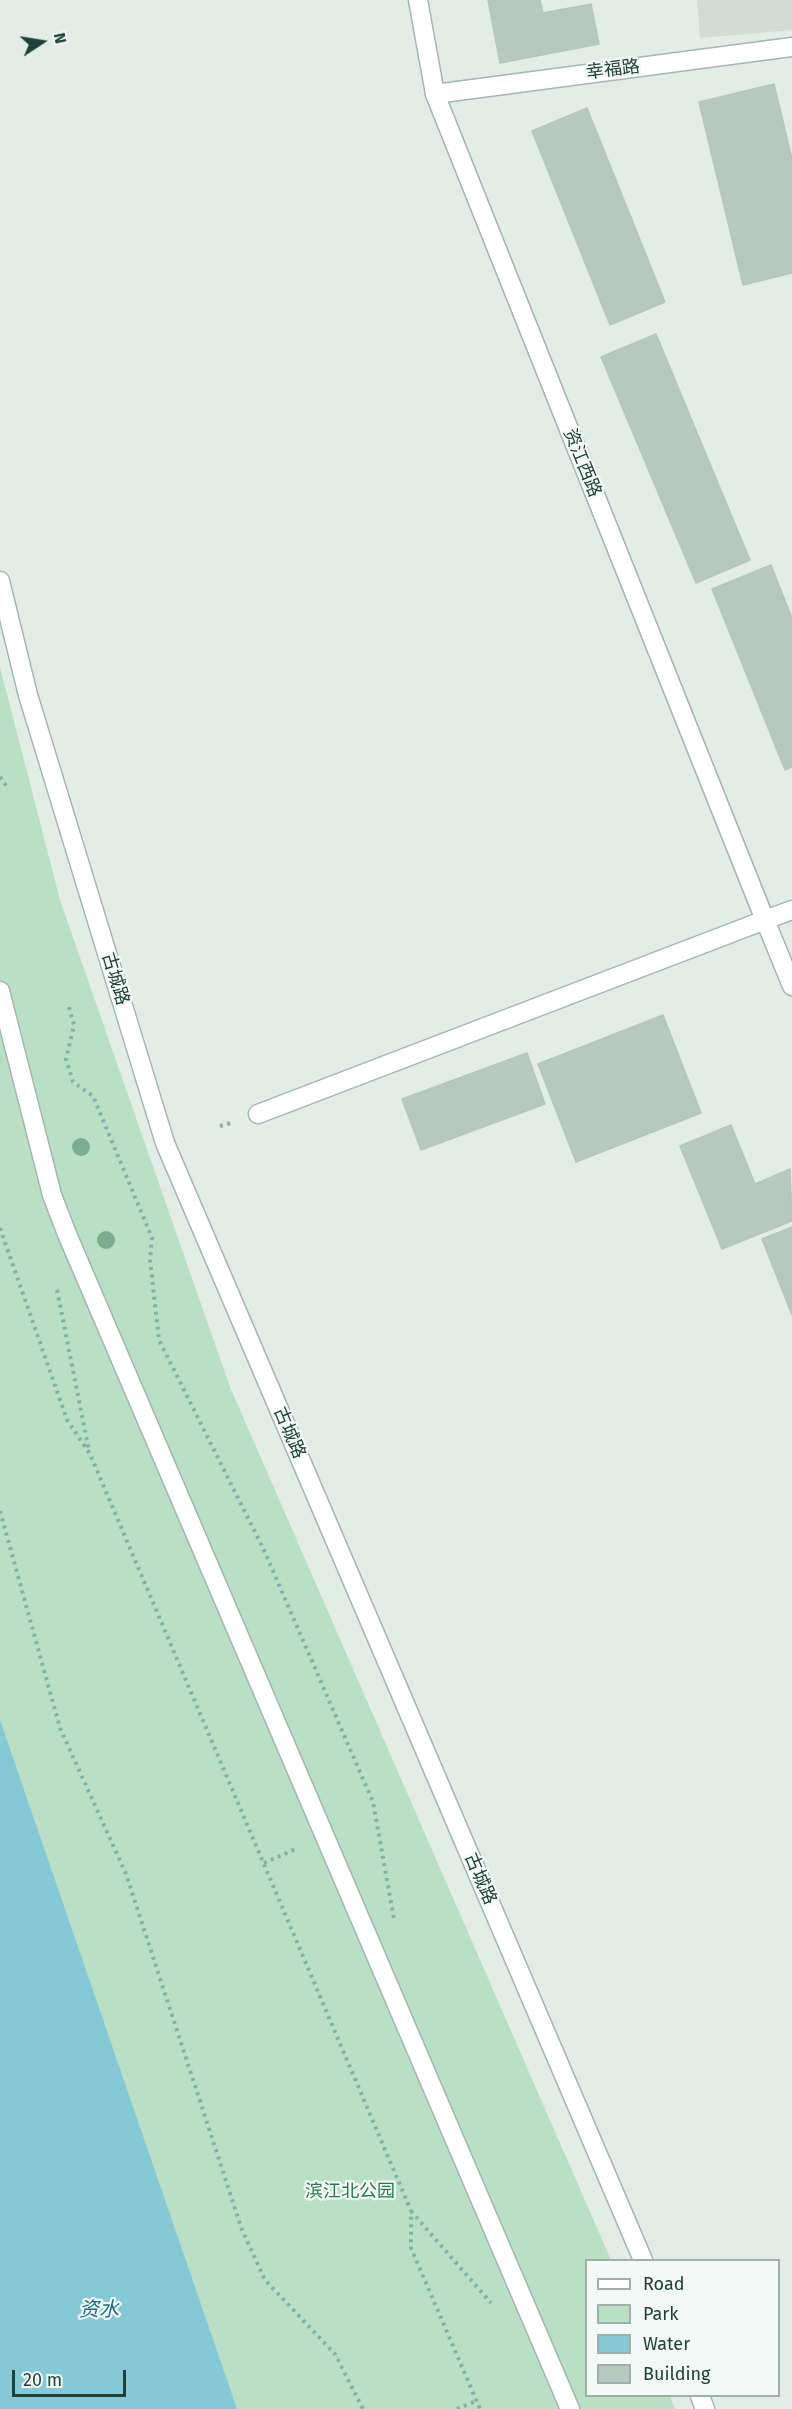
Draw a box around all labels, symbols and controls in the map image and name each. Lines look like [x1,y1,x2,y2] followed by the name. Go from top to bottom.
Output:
[12,12,72,72] north arrow
[50,31,70,45] text: N
[585,56,641,84] street label: 幸福路
[559,426,605,500] street label: 资江西路
[97,950,133,1008] street label: 古城路
[269,1404,309,1462] street label: 古城路
[460,1850,500,1908] street label: 古城路
[305,2181,395,2203] park label: 滨江北公园
[585,2259,780,2397] legend
[643,2273,685,2295] text: Road
[79,2298,119,2322] water label: 资水
[643,2303,678,2325] text: Park
[643,2333,690,2355] text: Water
[15,2358,129,2396] scale bar
[643,2363,710,2385] text: Building
[23,2369,62,2391] text: 20 m

